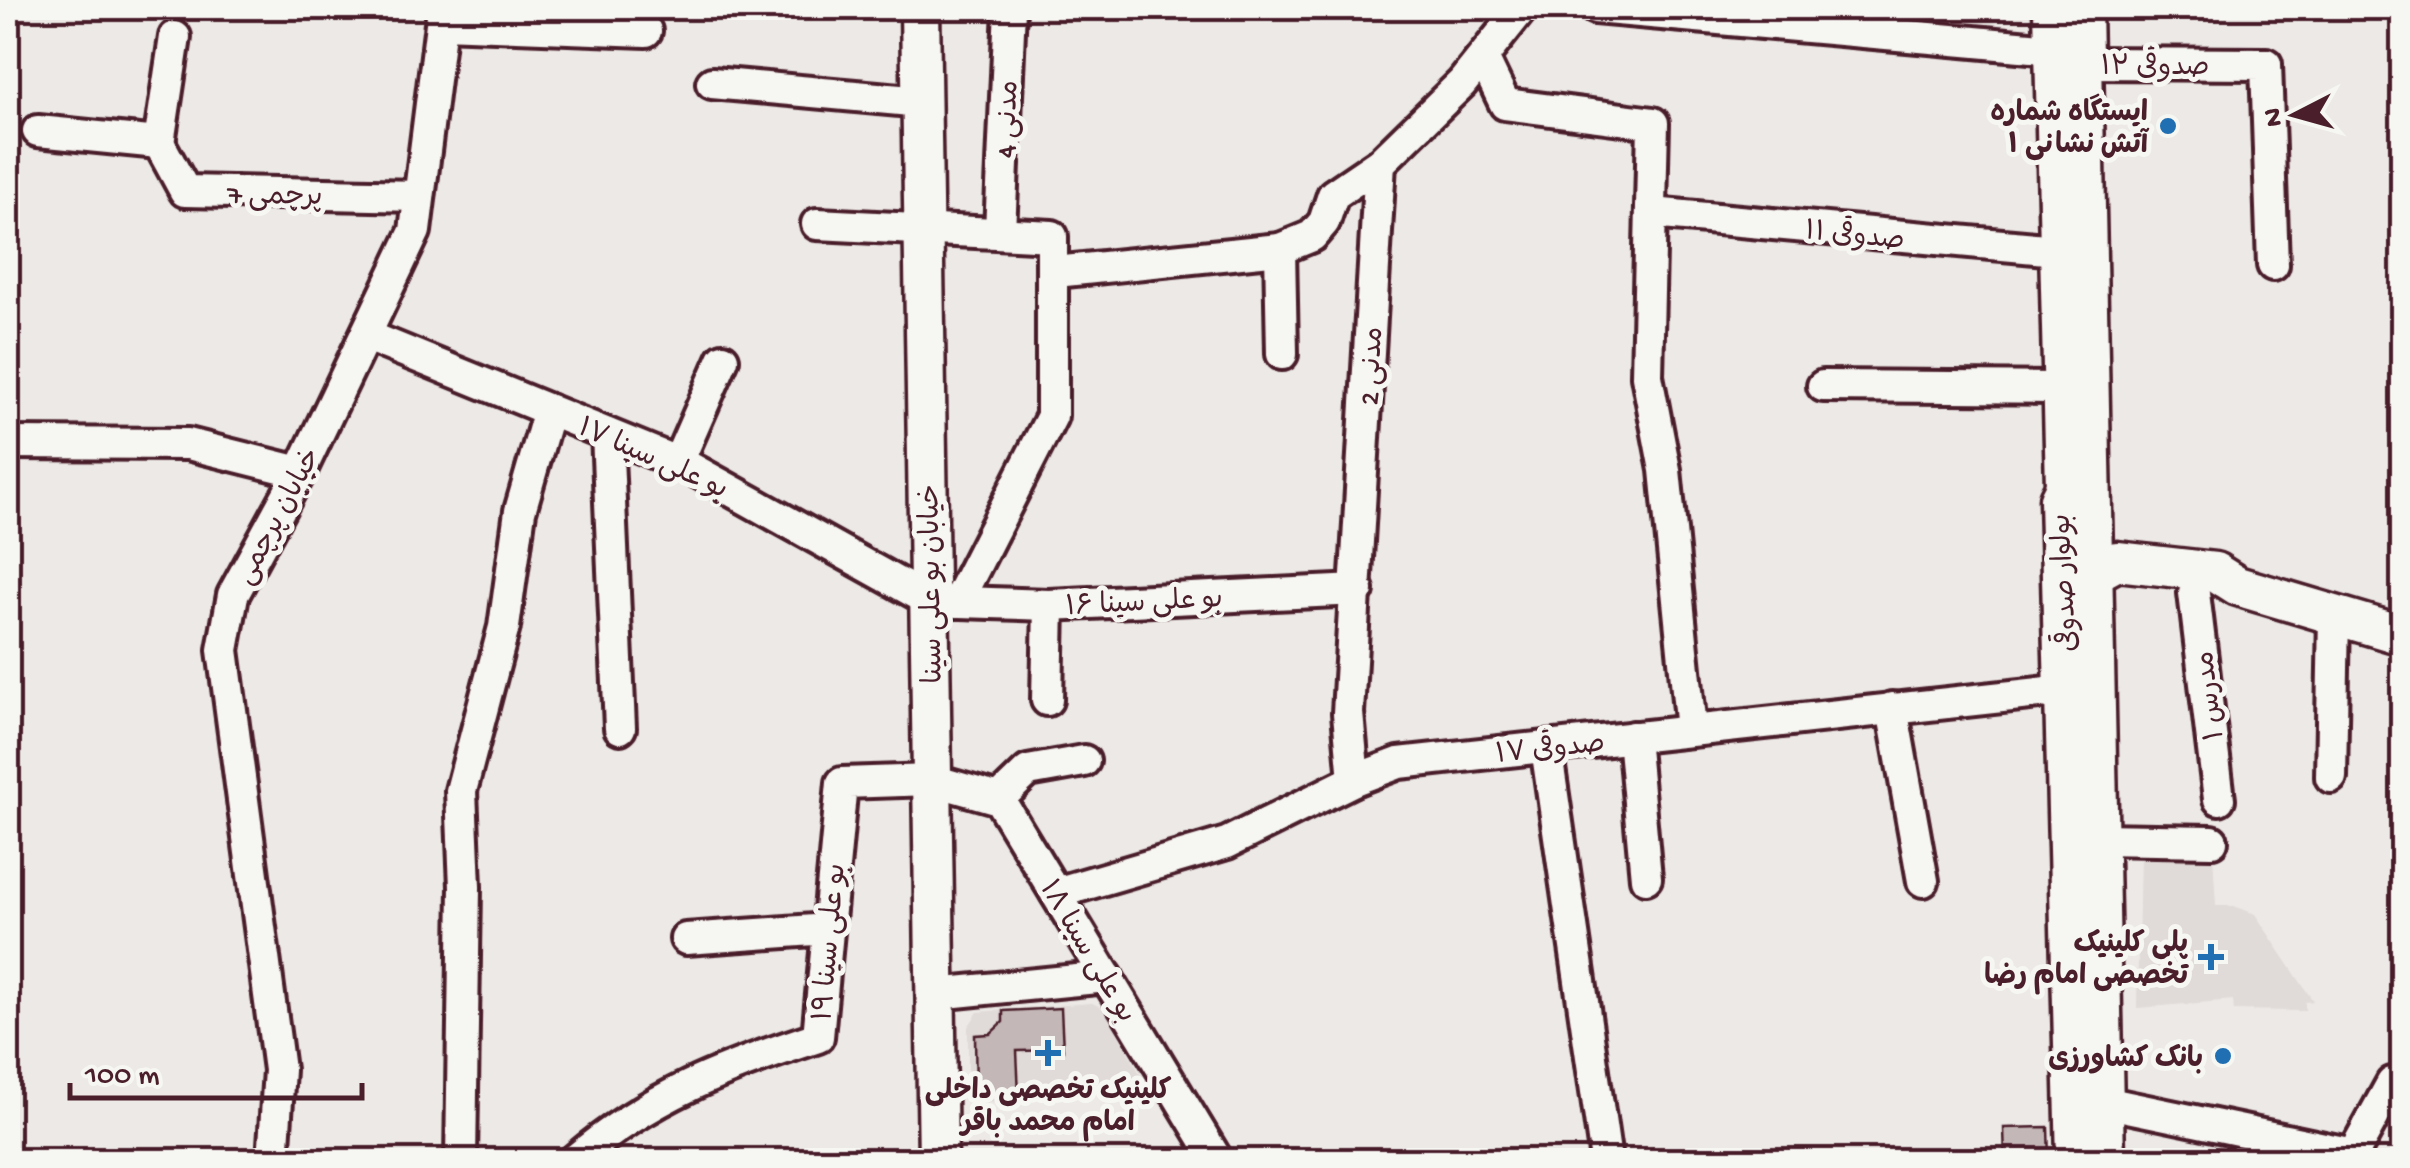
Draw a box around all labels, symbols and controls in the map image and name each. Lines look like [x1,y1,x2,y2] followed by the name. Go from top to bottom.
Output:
[2101,47,2209,85] street label: صدوقی ۱۲
[2245,65,2345,165] north arrow
[992,80,1027,159] street label: مدنی 4
[1990,93,2150,163] place label: ایستگاه شماره ۱ آتش نشانی
[2257,106,2292,128] text: N
[2157,115,2179,137] marker: ایستگاه شماره ۱ آتش نشانی
[226,180,323,215] street label: پرچمی 7
[1803,211,1906,259] street label: صدوقی ۱۱
[1355,326,1392,406] street label: مدنی 2
[572,412,732,508] street label: بو علی سینا ۱۷
[230,443,330,591] street label: خیابان پرچمی
[915,484,952,684] street label: خیابان بو علی سینا
[2041,513,2087,653] street label: بولوار صدوقی
[1065,584,1224,625] street label: بو علی سینا ۱۶
[2190,649,2233,742] street label: مدرس ۱
[1494,723,1607,773] street label: صدوقی ۱۷
[808,862,855,1023] street label: بو علی سینا ۱۹
[1031,875,1142,1029] street label: بو علی سینا ۱۸
[1984,929,2189,995] place label: پلی کلینیک تخصصی امام رضا
[2198,944,2224,970] marker: پلی کلینیک تخصصی امام رضا
[70,1038,362,1100] scale bar
[1035,1040,1061,1066] marker: کلینیک تخصصی داخلی امام محمد باقر
[2048,1043,2203,1077] place label: بانک کشاورزی
[2212,1045,2234,1067] marker: بانک کشاورزی
[84,1060,160,1095] text: 100 m
[925,1076,1172,1142] place label: کلینیک تخصصی داخلی امام محمد باقر

